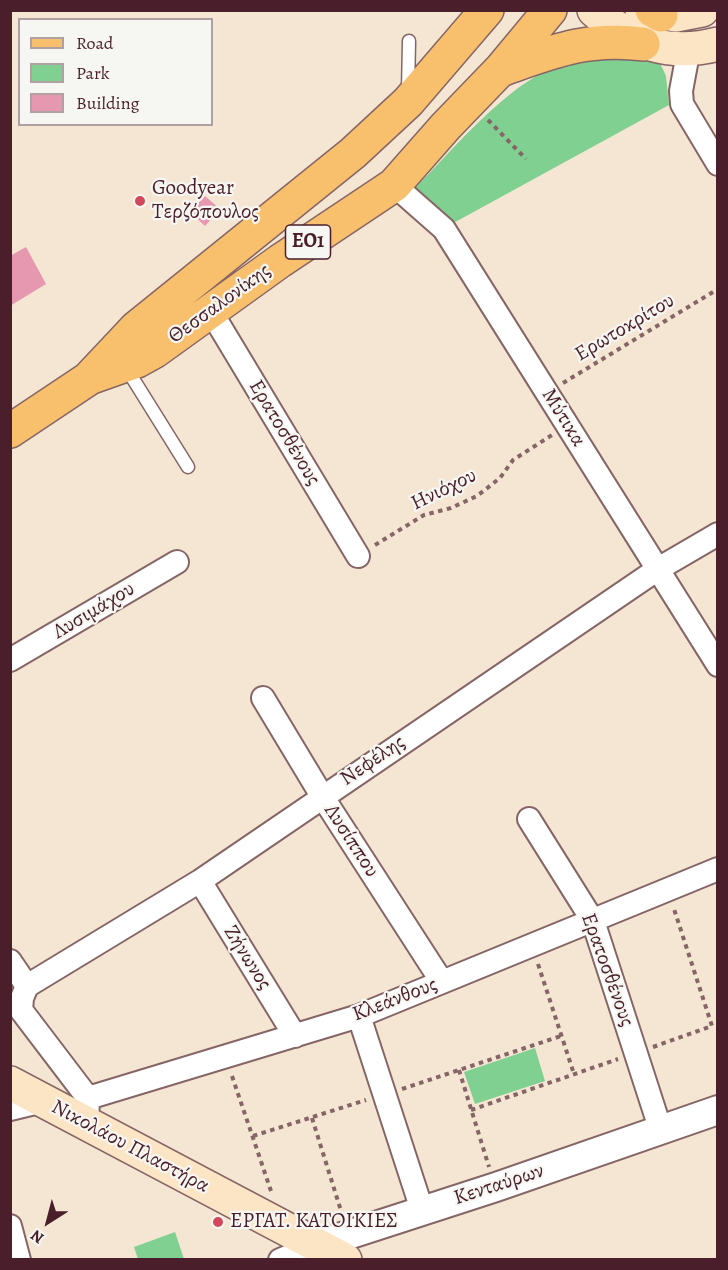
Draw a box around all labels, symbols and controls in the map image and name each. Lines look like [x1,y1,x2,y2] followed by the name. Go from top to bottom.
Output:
[18,18,213,126] legend
[76,31,113,55] text: Road
[76,61,110,85] text: Park
[76,91,140,115] text: Building
[152,176,259,226] place label: Goodyear Τερζόπουλος
[133,194,147,208] marker: Goodyear Τερζόπουλος
[286,225,330,259] road number: ΕΟ1
[164,258,276,350] street label: Θεσσαλονίκης
[571,288,679,368] street label: Ερωτοκρίτου
[243,376,325,490] street label: Ερατοσθένους
[535,384,591,452] street label: Μύτικα
[407,463,481,517] street label: Ηνιόχου
[49,577,139,645] street label: Λυσιμάχου
[336,730,410,792] street label: Νεφέλης
[318,800,384,882] street label: Λυσίππου
[575,910,639,1030] street label: Ερατοσθένους
[217,921,277,995] street label: Ζήνωνος
[349,972,441,1028] street label: Κλεάνθους
[47,1095,213,1199] street label: Νικολάου Πλαστήρα
[451,1159,547,1211] street label: Κενταύρων
[18,1192,78,1252] north arrow
[230,1209,398,1235] place label: ΕΡΓΑΤ. ΚΑΤΟΙΚΙΕΣ
[211,1215,225,1229] marker: ΕΡΓΑΤ. ΚΑΤΟΙΚΙΕΣ
[26,1224,49,1249] text: N

